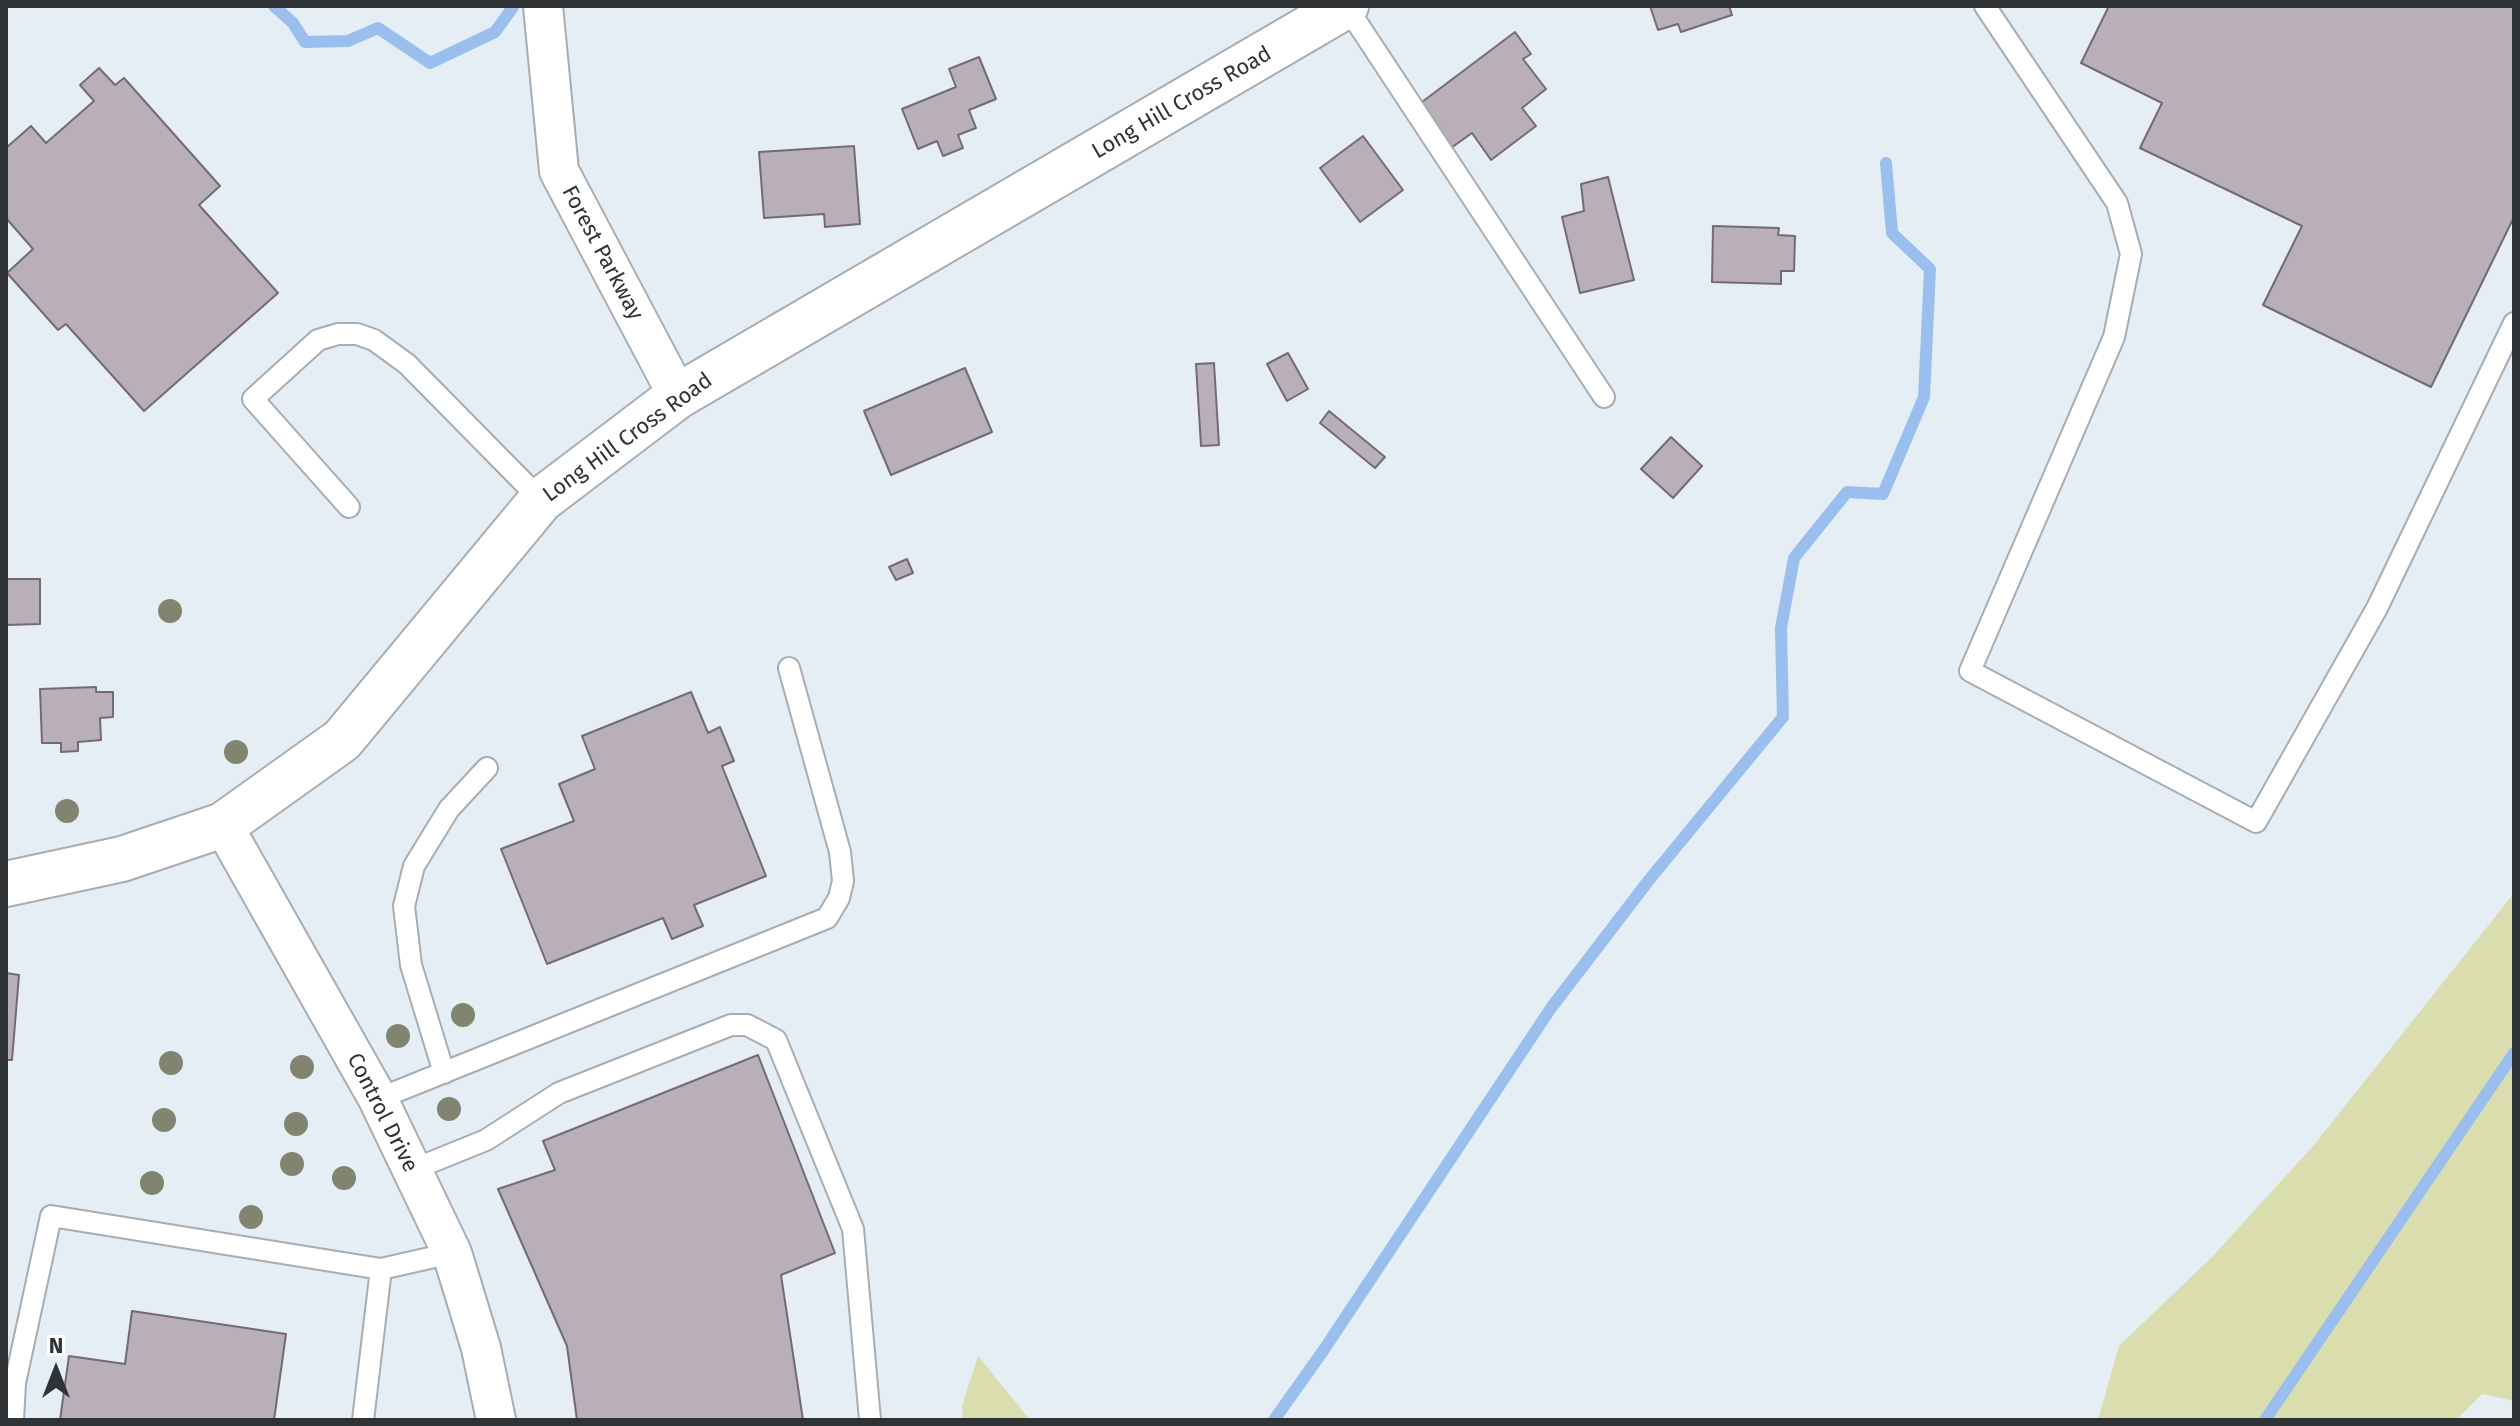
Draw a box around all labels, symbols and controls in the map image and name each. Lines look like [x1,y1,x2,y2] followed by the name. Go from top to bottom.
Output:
[1088,41,1276,165] street label: Long Hill Cross Road
[556,181,648,325] street label: Forest Parkway
[538,368,718,508] street label: Long Hill Cross Road
[341,1049,423,1177] street label: Control Drive
[16,1330,96,1410] north arrow
[49,1332,63,1359] text: N

